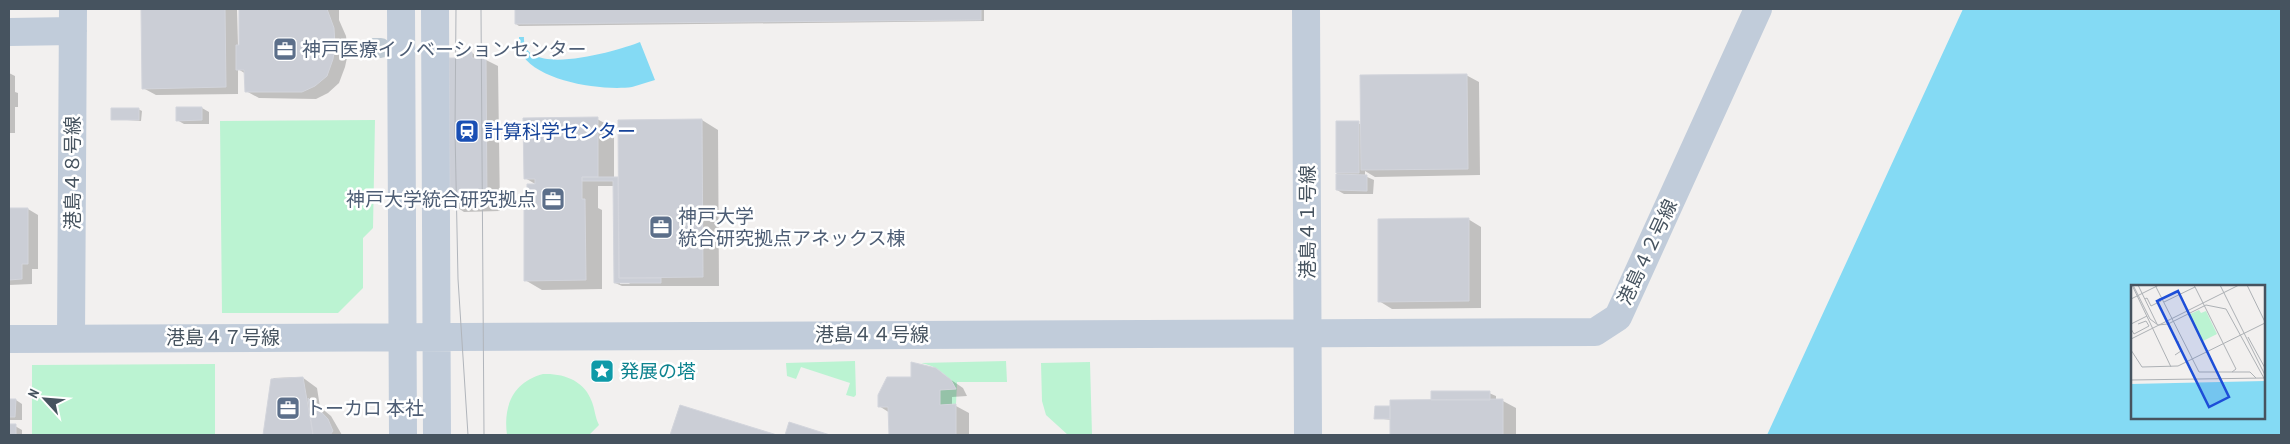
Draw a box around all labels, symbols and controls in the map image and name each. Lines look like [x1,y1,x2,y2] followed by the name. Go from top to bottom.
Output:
[272,36,298,62] office icon: 神戸医療イノベーションセンター
[302,37,587,61] place label: 神戸医療イノベーションセンター
[60,116,84,230] street label: 港島４８号線
[454,118,480,144] station icon: 計算科学センター
[484,119,636,143] place label: 計算科学センター
[1295,165,1319,279] street label: 港島４１号線
[540,186,566,212] office icon: 神戸大学統合研究拠点
[346,187,536,211] place label: 神戸大学統合研究拠点
[1612,195,1682,309] street label: 港島４２号線
[678,204,905,250] place label: 神戸大学 統合研究拠点アネックス棟
[648,214,674,240] office icon: 神戸大学 統合研究拠点アネックス棟
[2131,285,2265,419] inset map
[815,322,929,346] street label: 港島４４号線
[166,325,280,349] street label: 港島４７号線
[589,358,615,384] place icon: 発展の塔
[620,359,696,383] place label: 発展の塔
[20,374,70,424] north arrow
[24,386,43,401] text: N
[275,395,301,421] office icon: トーカロ 本社
[306,396,424,420] place label: トーカロ 本社

